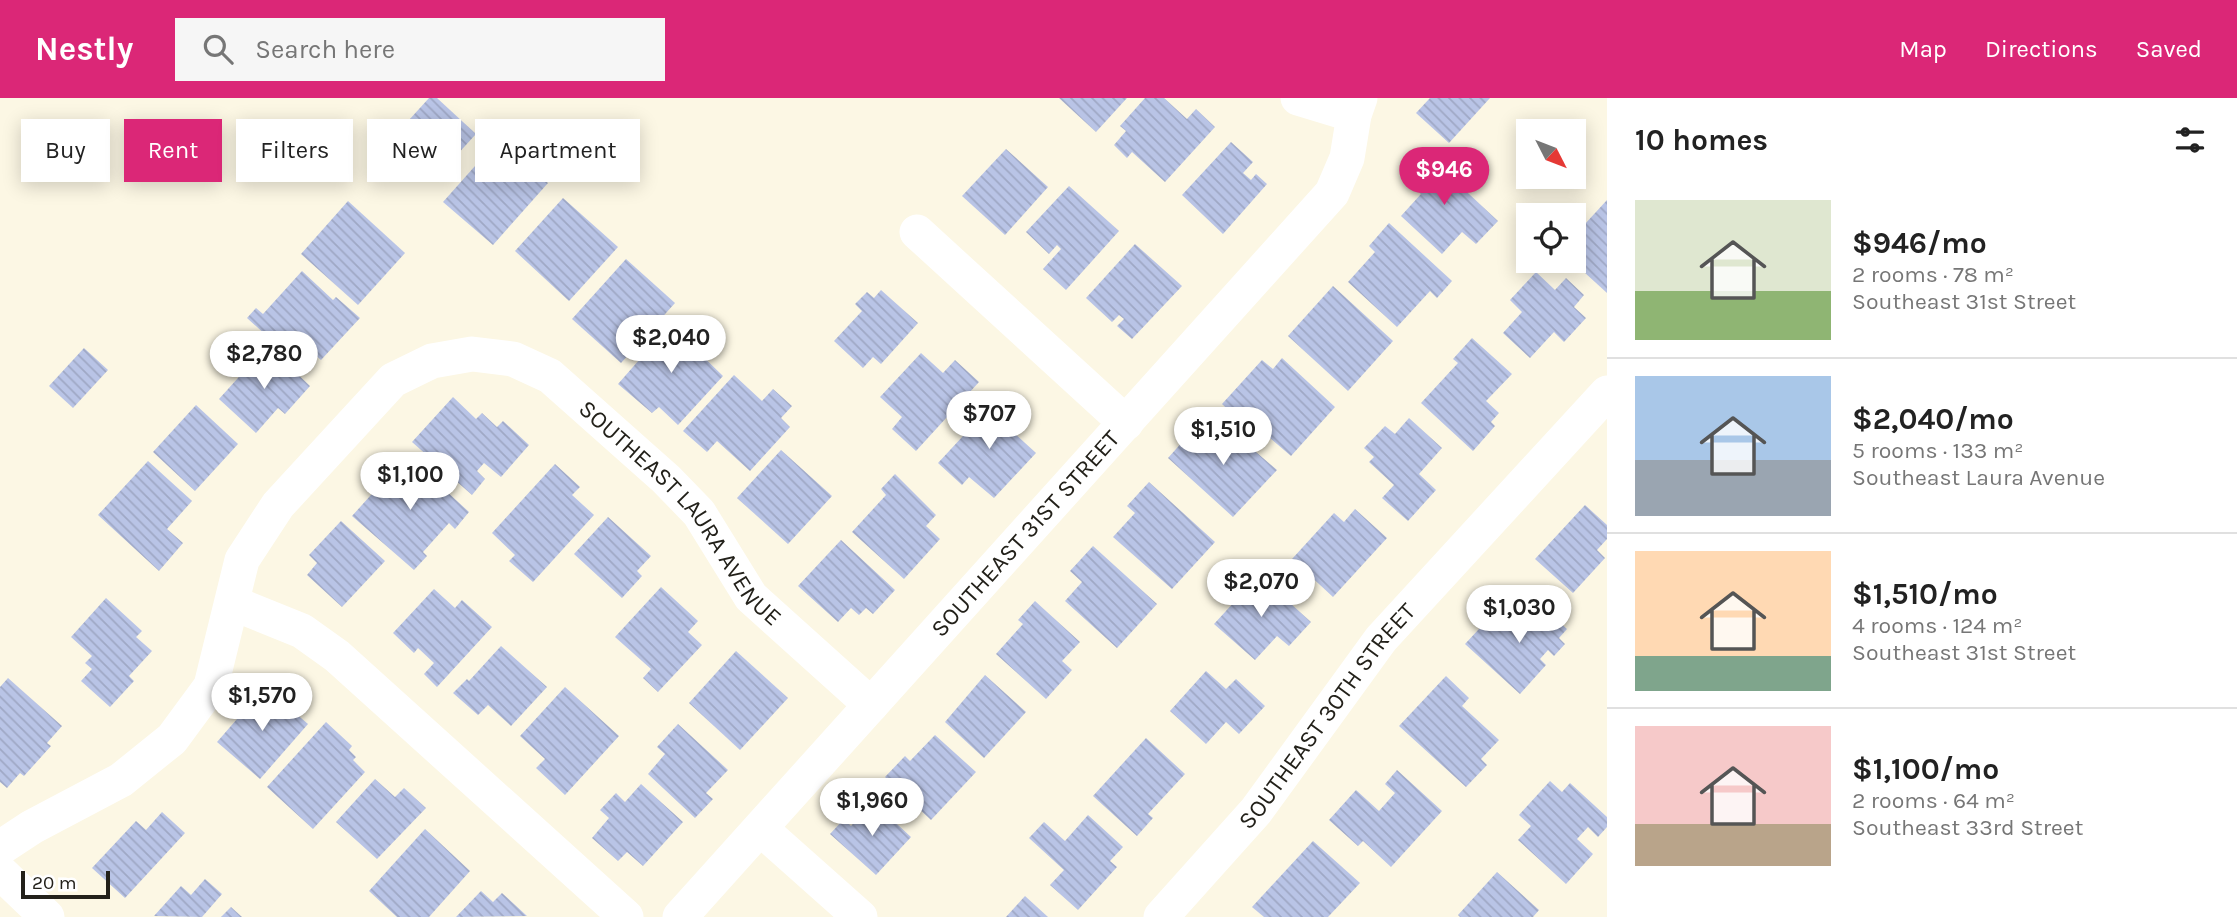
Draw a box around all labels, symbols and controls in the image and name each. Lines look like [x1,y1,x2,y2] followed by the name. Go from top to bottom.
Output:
[175,18,665,81] search box
[35,30,133,68] text: Nestly
[199,30,237,68] icon: search
[255,34,395,65] text: Search here
[1899,35,1947,63] text: Map
[1985,35,2098,63] text: Directions
[2136,35,2202,63] text: Saved
[21,119,110,182] chip: Buy
[124,119,222,182] chip: Rent
[236,119,353,182] chip: Filters
[367,119,461,182] chip: New
[475,119,640,182] chip: Apartment
[1516,119,1586,189] north arrow
[1516,119,1586,273] map controls
[2171,121,2209,159] icon: filters
[1635,122,1768,158] text: 10 homes
[1403,148,1485,207] pin: $946
[1415,156,1473,183] text: $946
[1516,203,1586,273] button: locate
[1852,225,1987,261] text: $946/mo
[1691,228,1775,312] icon: home
[1852,261,2014,288] text: 2 rooms · 78 m²
[1852,288,2076,315] text: Southeast 31st Street
[614,316,728,375] pin: $2,040
[632,324,710,351] text: $2,040
[207,331,321,391] pin: $2,780
[226,340,302,367] text: $2,780
[948,392,1030,451] pin: $707
[573,394,787,632] street label: SOUTHEAST LAURA AVENUE
[962,400,1016,427] text: $707
[1852,401,2014,437] text: $2,040/mo
[1691,404,1775,488] icon: home
[1166,408,1280,467] pin: $1,510
[1190,416,1256,443] text: $1,510
[925,425,1125,642] street label: SOUTHEAST 31ST STREET
[1852,437,2024,464] text: 5 rooms · 133 m²
[353,452,467,512] pin: $1,100
[376,461,444,488] text: $1,100
[1852,464,2105,491] text: Southeast Laura Avenue
[1204,560,1318,619] pin: $2,070
[1223,568,1299,595] text: $2,070
[1852,576,1998,612] text: $1,510/mo
[1691,579,1775,663] icon: home
[1462,586,1576,645] pin: $1,030
[1482,594,1556,621] text: $1,030
[1233,597,1421,835] street label: SOUTHEAST 30TH STREET
[1852,612,2022,639] text: 4 rooms · 124 m²
[1852,639,2076,666] text: Southeast 31st Street
[205,674,319,733] pin: $1,570
[227,682,297,709] text: $1,570
[1852,751,1999,787] text: $1,100/mo
[1691,754,1775,838] icon: home
[815,778,929,838] pin: $1,960
[836,787,908,814] text: $1,960
[1852,787,2015,814] text: 2 rooms · 64 m²
[1852,814,2083,841] text: Southeast 33rd Street
[21,868,110,900] scale bar
[32,872,77,894] text: 20 m

